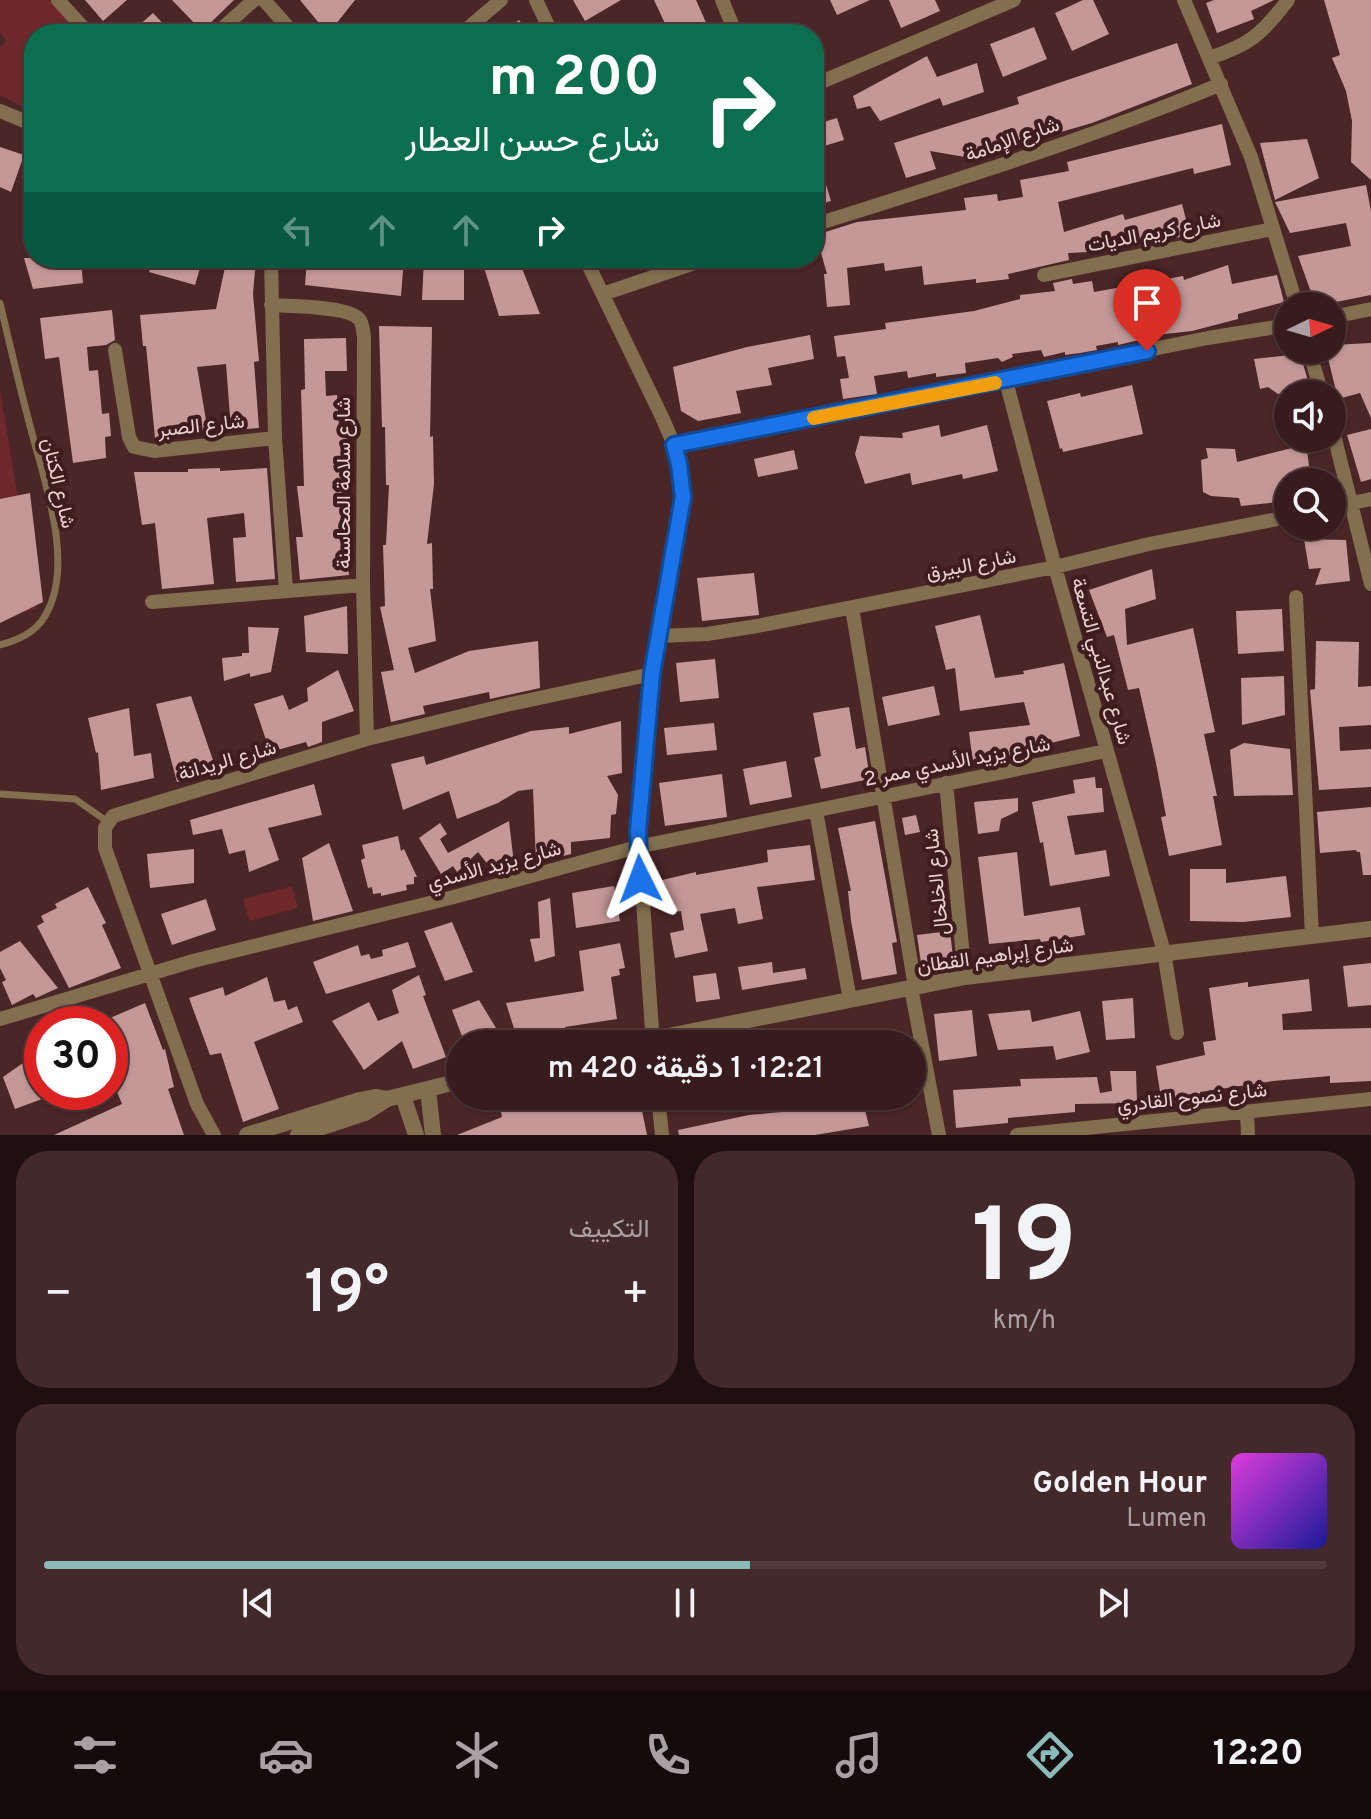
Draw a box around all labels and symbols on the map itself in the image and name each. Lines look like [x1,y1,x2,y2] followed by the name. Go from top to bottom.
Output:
[962,113,1063,169] street label: شارع الإمامة
[1086,208,1223,260] street label: شارع كريم الديات
[1113,269,1181,351] pin
[1274,292,1346,364] north arrow
[332,397,358,569] street label: شارع سلامة المحاسنة
[156,410,246,445] street label: شارع الصبر
[34,436,80,531] street label: شارع الكتان
[924,545,1019,587] street label: شارع البيرق
[1062,575,1136,749] street label: شارع عبدالنبي التسعة
[862,732,1053,796] street label: شارع يزيد الأسدي ممر 2
[176,736,280,788] street label: شارع الريدانة
[919,827,957,936] street label: شارع الخلخال
[425,837,565,899] street label: شارع يزيد الأسدي
[598,837,682,921] position arrow
[915,933,1075,981] street label: شارع إبراهيم القطان
[24,1006,128,1110] speed limit sign: 30
[1116,1078,1269,1122] street label: شارع نصوح القادري

